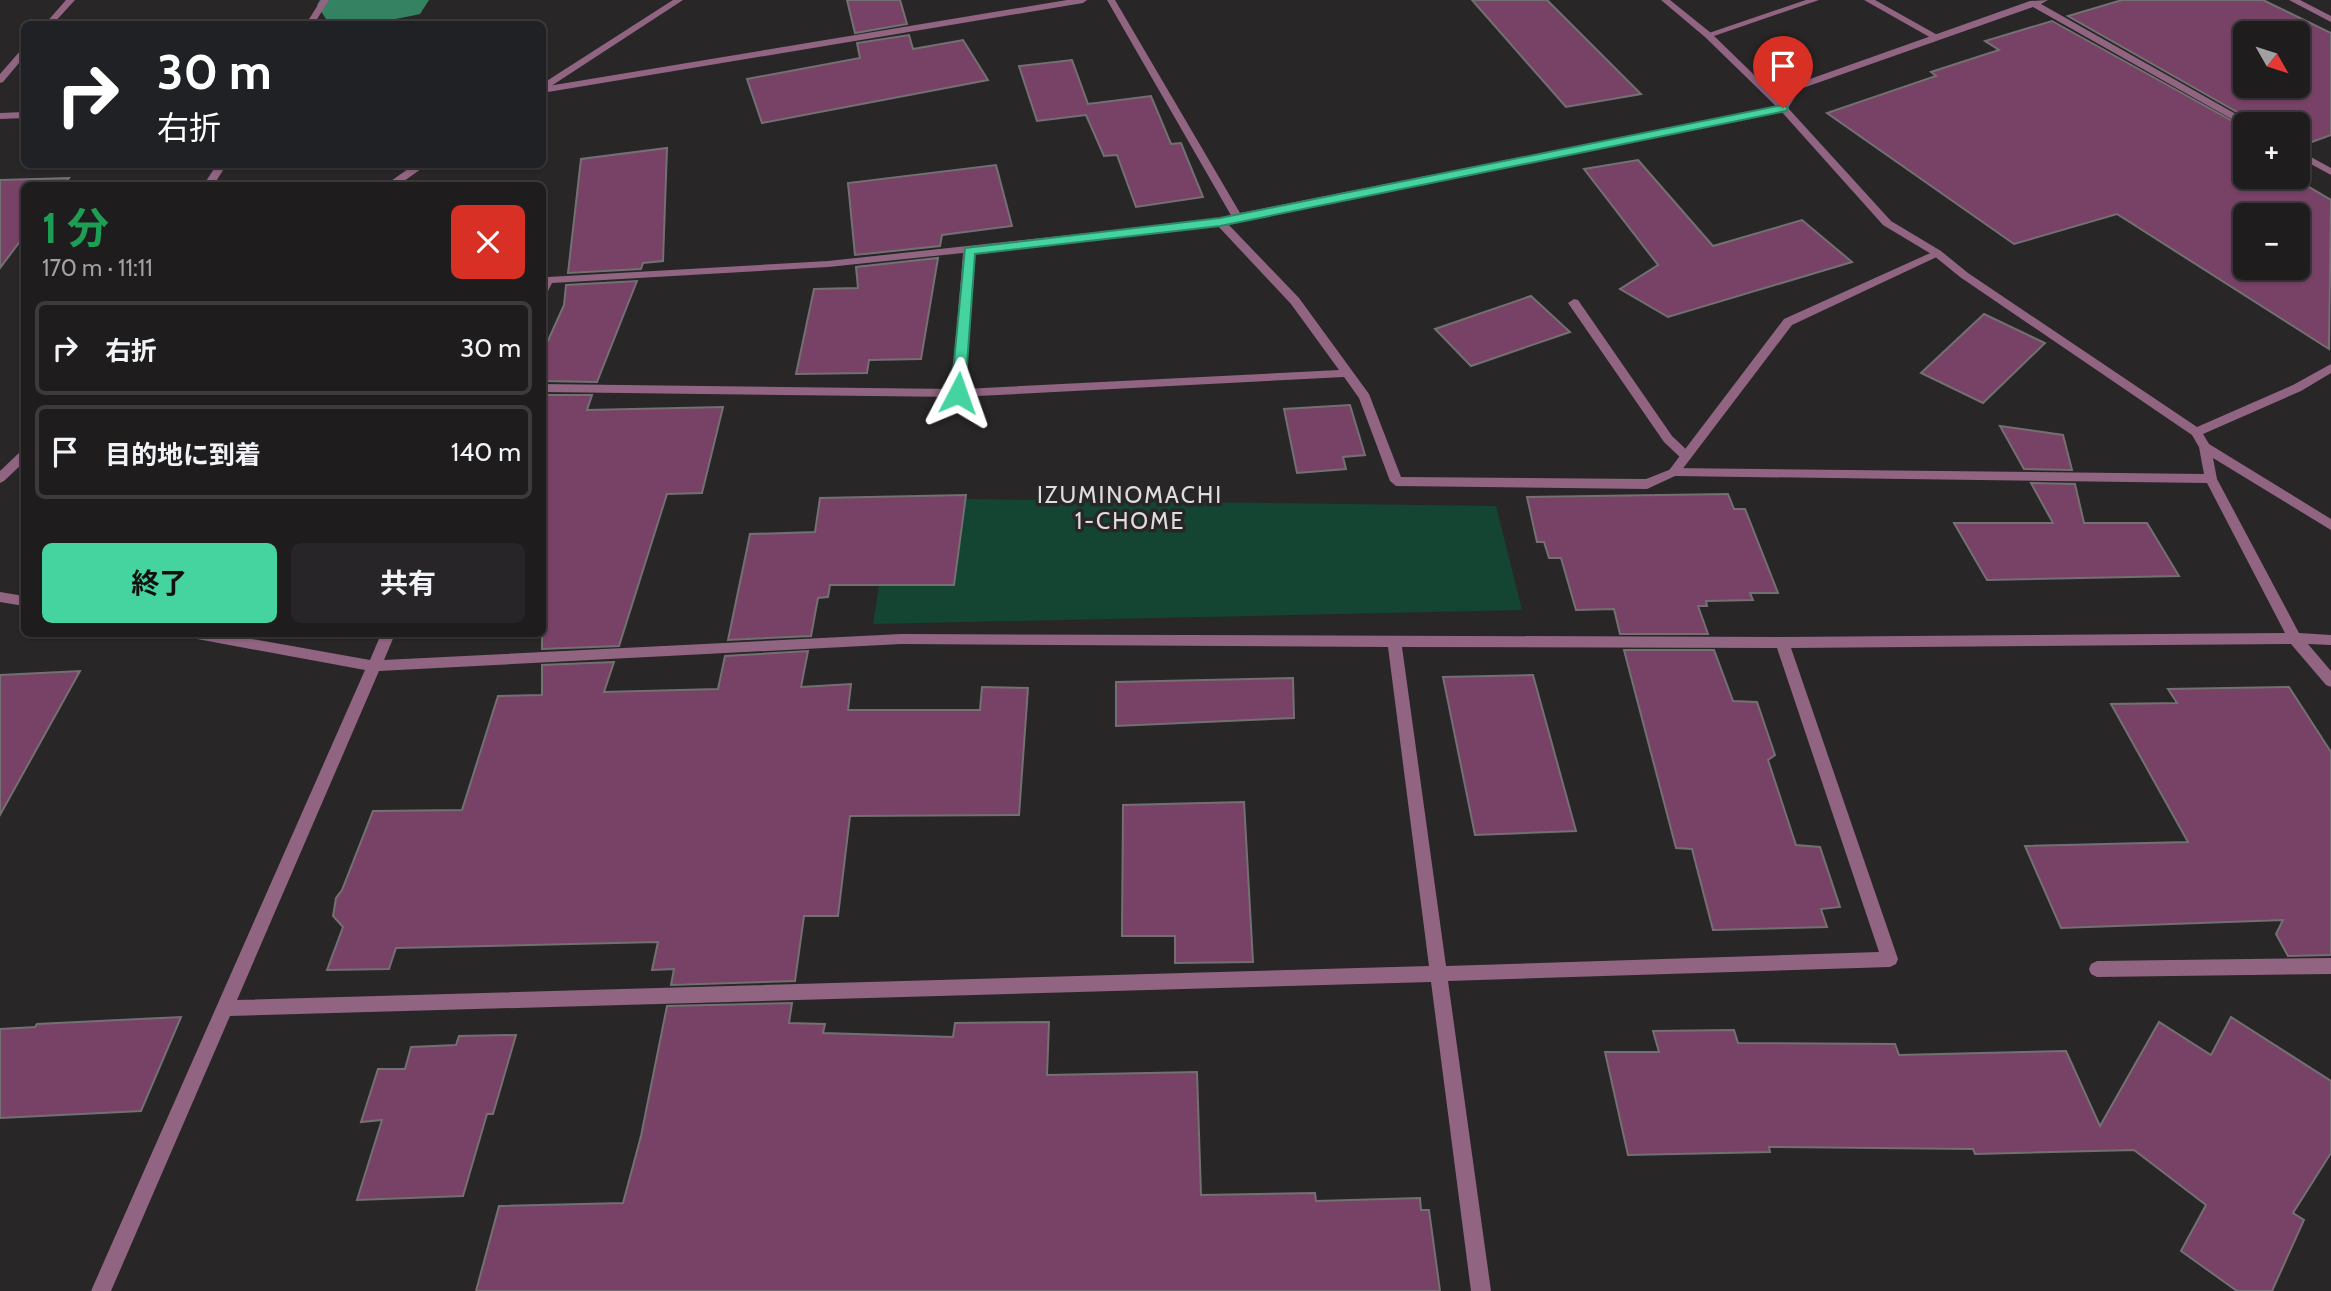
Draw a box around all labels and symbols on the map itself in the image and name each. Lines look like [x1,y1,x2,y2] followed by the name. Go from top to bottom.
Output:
[2233,21,2310,98] north arrow
[1753,36,1813,108] pin
[921,356,995,430] position arrow
[1037,481,1223,535] district label: IZUMINOMACHI 1-CHOME

